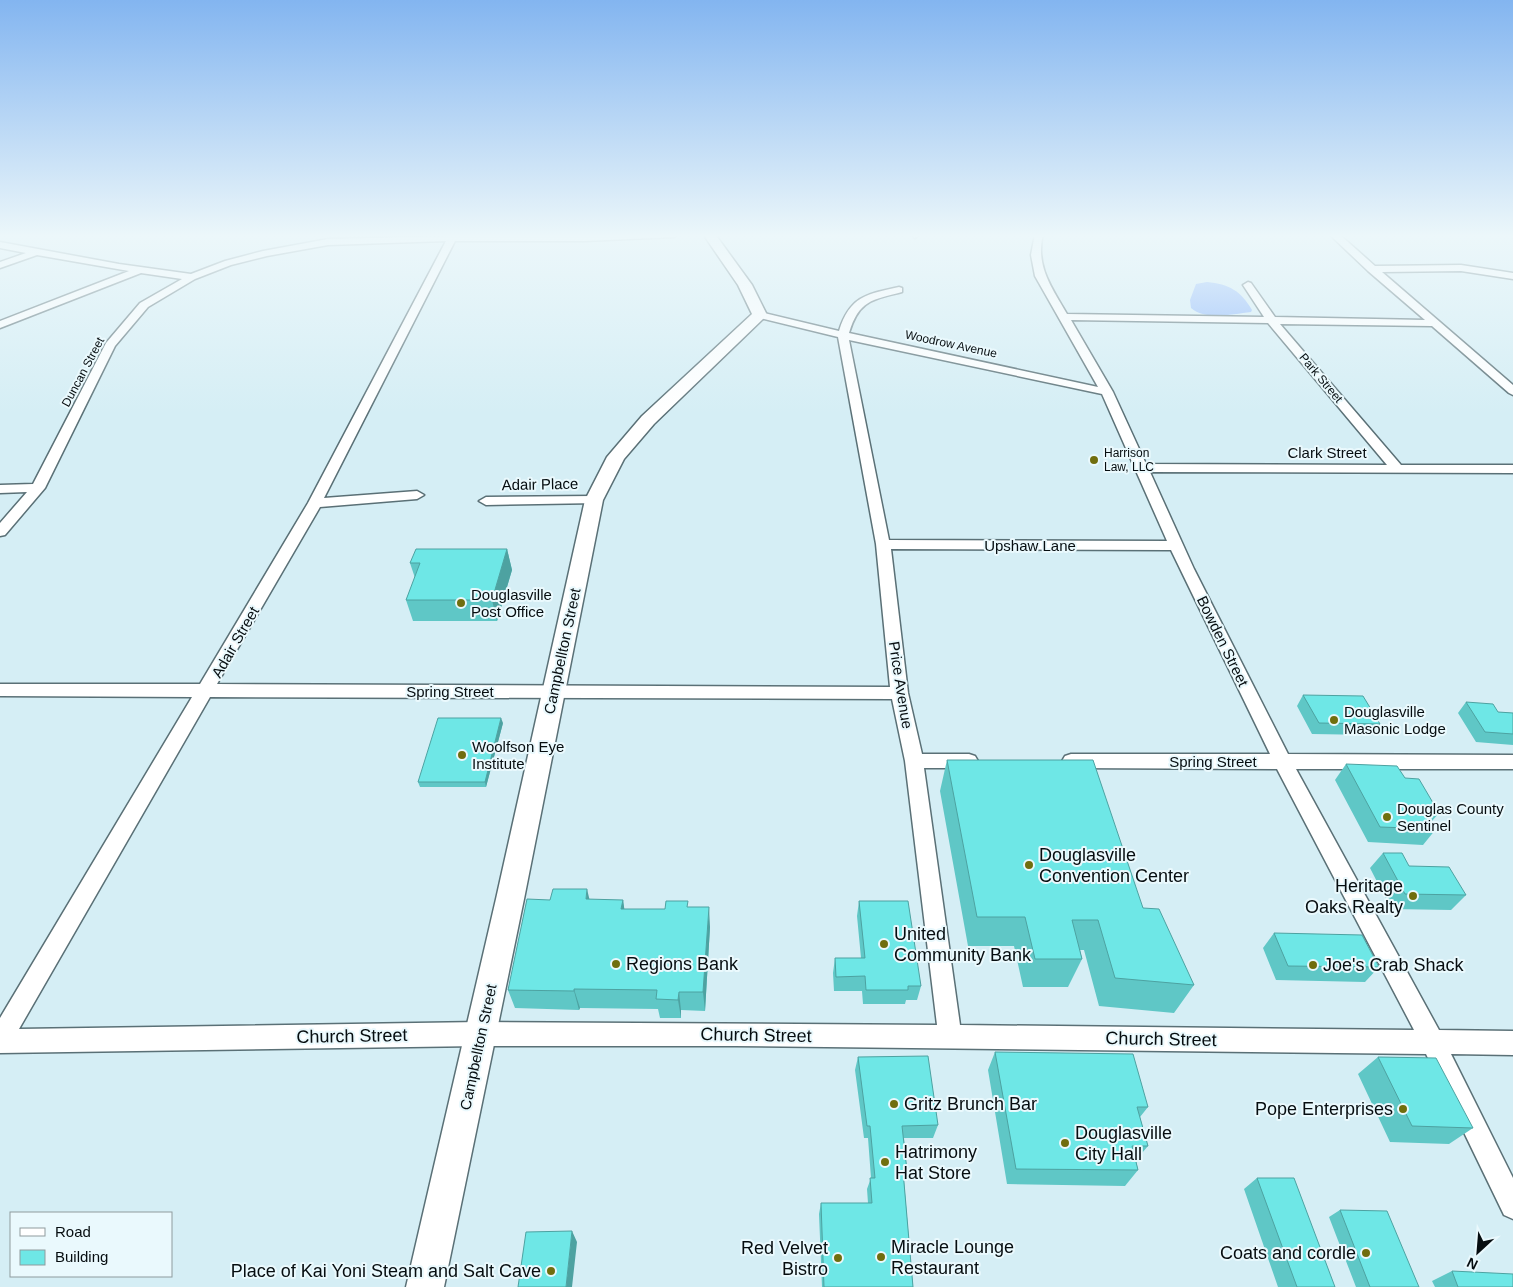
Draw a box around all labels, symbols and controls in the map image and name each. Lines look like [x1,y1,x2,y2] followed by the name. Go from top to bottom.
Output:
[904,327,999,361] street label: Woodrow Avenue
[59,334,107,409] street label: Duncan Street
[1296,351,1346,406] street label: Park Street
[1287,444,1367,461] street label: Clark Street
[1104,446,1154,474] place label: Harrison Law, LLC
[1088,454,1100,466] marker: Harrison Law, LLC
[501,475,579,493] street label: Adair Place
[984,537,1076,554] street label: Upshaw Lane
[471,586,552,620] place label: Douglasville Post Office
[540,586,584,716] street label: Campbellton Street
[1194,593,1253,690] street label: Bowden Street
[455,597,467,609] marker: Douglasville Post Office
[208,603,263,681] street label: Adair Street
[886,640,916,730] street label: Price Avenue
[406,683,495,700] street label: Spring Street
[1344,703,1446,737] place label: Douglasville Masonic Lodge
[1328,714,1340,726] marker: Douglasville Masonic Lodge
[472,738,564,772] place label: Woolfson Eye Institute
[456,749,468,761] marker: Woolfson Eye Institute
[1169,753,1258,770] street label: Spring Street
[1397,800,1504,834] place label: Douglas County Sentinel
[1381,811,1393,823] marker: Douglas County Sentinel
[1039,845,1189,886] place label: Douglasville Convention Center
[1023,859,1035,871] marker: Douglasville Convention Center
[1305,876,1403,917] place label: Heritage Oaks Realty
[1407,890,1419,902] marker: Heritage Oaks Realty
[894,924,1032,965] place label: United Community Bank
[878,938,890,950] marker: United Community Bank
[626,954,739,974] place label: Regions Bank
[1323,955,1465,975] place label: Joe's Crab Shack
[610,958,622,970] marker: Regions Bank
[1307,959,1319,971] marker: Joe's Crab Shack
[456,982,500,1112] street label: Campbellton Street
[700,1024,812,1046] street label: Church Street
[296,1025,408,1047] street label: Church Street
[1105,1028,1217,1050] street label: Church Street
[904,1094,1037,1114] place label: Gritz Brunch Bar
[888,1098,900,1110] marker: Gritz Brunch Bar
[1255,1099,1393,1119] place label: Pope Enterprises
[1397,1103,1409,1115] marker: Pope Enterprises
[1075,1123,1172,1164] place label: Douglasville City Hall
[1059,1137,1071,1149] marker: Douglasville City Hall
[895,1142,977,1183] place label: Hatrimony Hat Store
[879,1156,891,1168] marker: Hatrimony Hat Store
[10,1212,172,1277] legend
[55,1223,91,1240] text: Road
[1453,1227,1503,1277] north arrow
[891,1237,1014,1278] place label: Miracle Lounge Restaurant
[741,1238,828,1279] place label: Red Velvet Bistro
[1220,1243,1356,1263] place label: Coats and cordle
[1360,1247,1372,1259] marker: Coats and cordle
[55,1248,108,1265] text: Building
[875,1251,887,1263] marker: Miracle Lounge Restaurant
[832,1252,844,1264] marker: Red Velvet Bistro
[1464,1254,1480,1273] text: N
[231,1261,541,1281] place label: Place of Kai Yoni Steam and Salt Cave
[545,1265,557,1277] marker: Place of Kai Yoni Steam and Salt Cave

